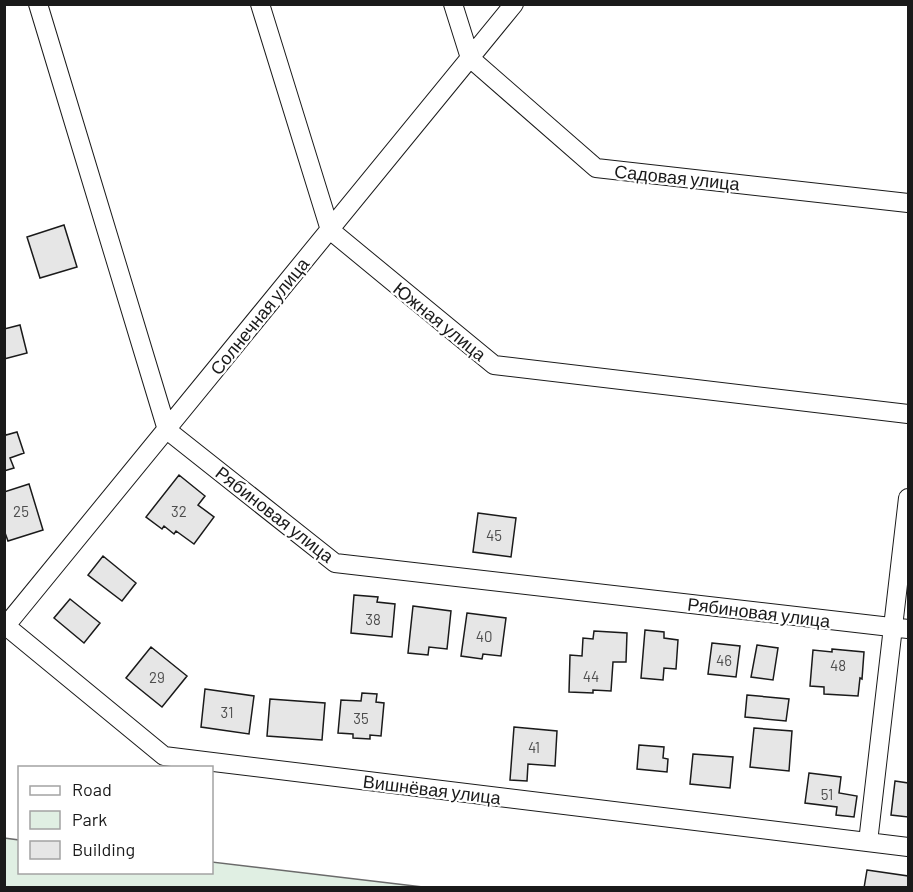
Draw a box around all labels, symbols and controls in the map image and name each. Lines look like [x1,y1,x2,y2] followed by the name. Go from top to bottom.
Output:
[613,159,742,195] street label: Садовая улица
[205,252,314,379] street label: Солнечная улица
[389,277,492,366] street label: Южная улица
[212,461,339,568] street label: Рябиновая улица
[13,502,29,520] house number: 25
[171,502,187,520] house number: 32
[486,526,502,544] house number: 45
[686,592,833,632] street label: Рябиновая улица
[365,610,381,628] house number: 38
[476,627,492,645] house number: 40
[716,651,732,669] house number: 46
[830,656,846,674] house number: 48
[583,667,599,685] house number: 44
[149,668,165,686] house number: 29
[221,703,233,721] house number: 31
[353,709,369,727] house number: 35
[528,738,540,756] house number: 41
[18,766,213,874] legend
[362,770,503,808] street label: Вишнёвая улица
[72,778,112,800] text: Road
[821,785,833,803] house number: 51
[72,808,107,830] text: Park
[72,838,135,860] text: Building

